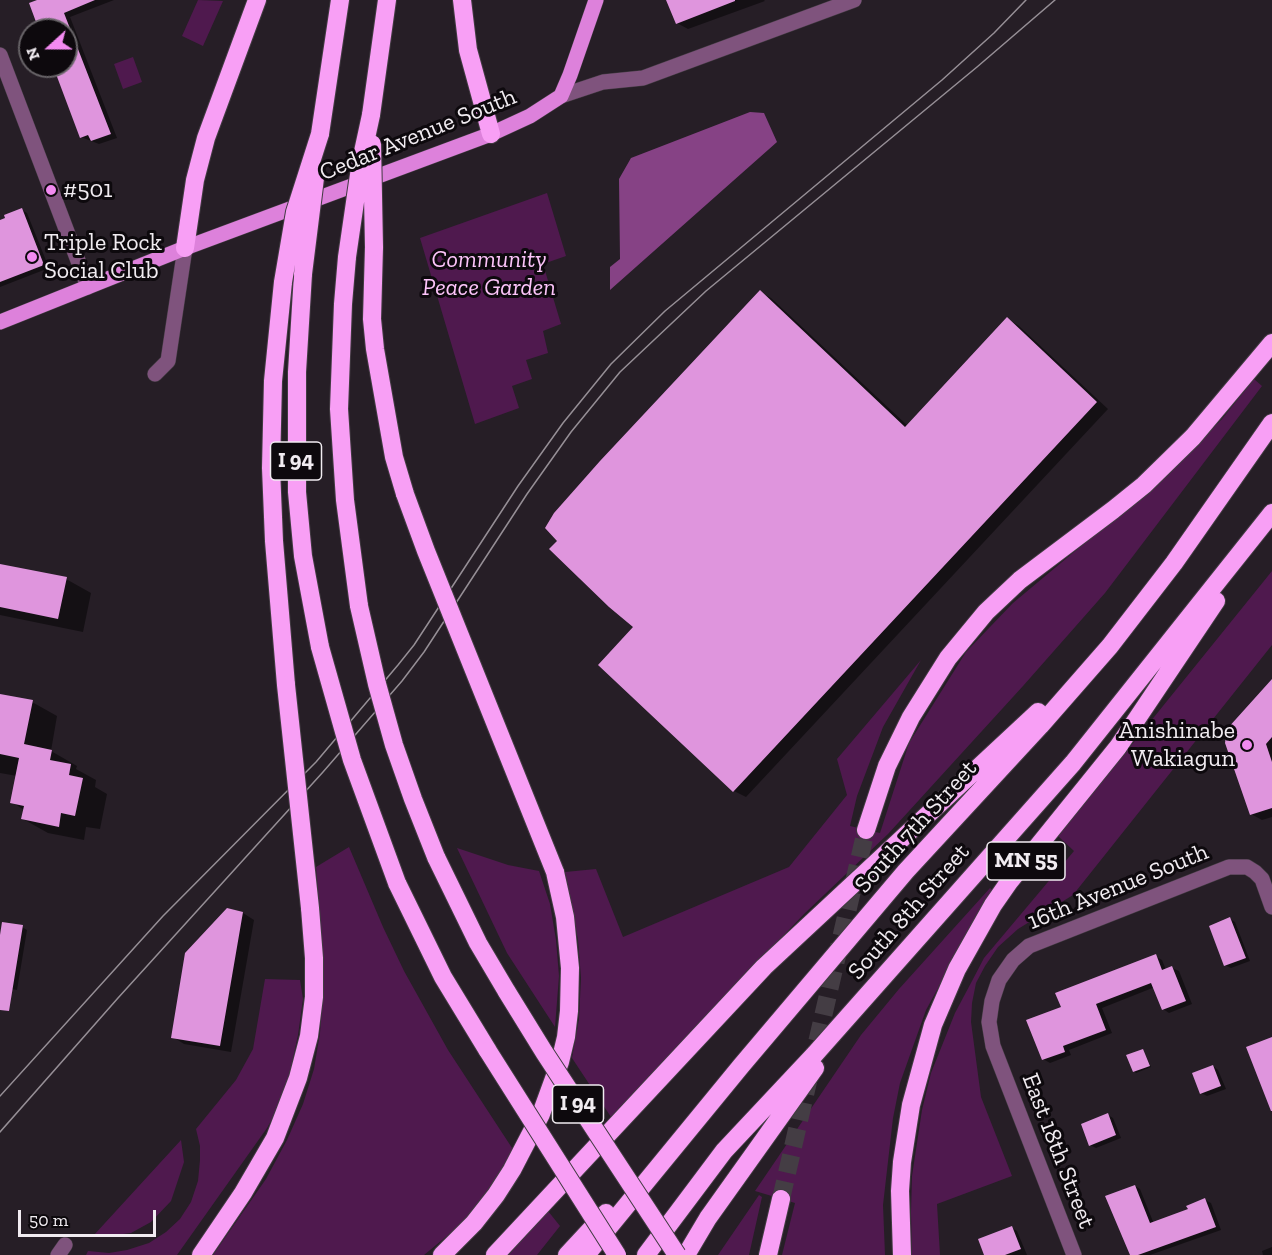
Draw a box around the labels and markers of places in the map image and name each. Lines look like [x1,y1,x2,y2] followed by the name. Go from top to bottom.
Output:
[63,176,113,204] place label: #501
[44,183,58,197] marker: #501
[44,229,162,285] place label: Triple Rock Social Club
[25,250,39,264] marker: Triple Rock Social Club
[1119,717,1235,773] place label: Anishinabe Wakiagun
[1240,738,1254,752] marker: Anishinabe Wakiagun

